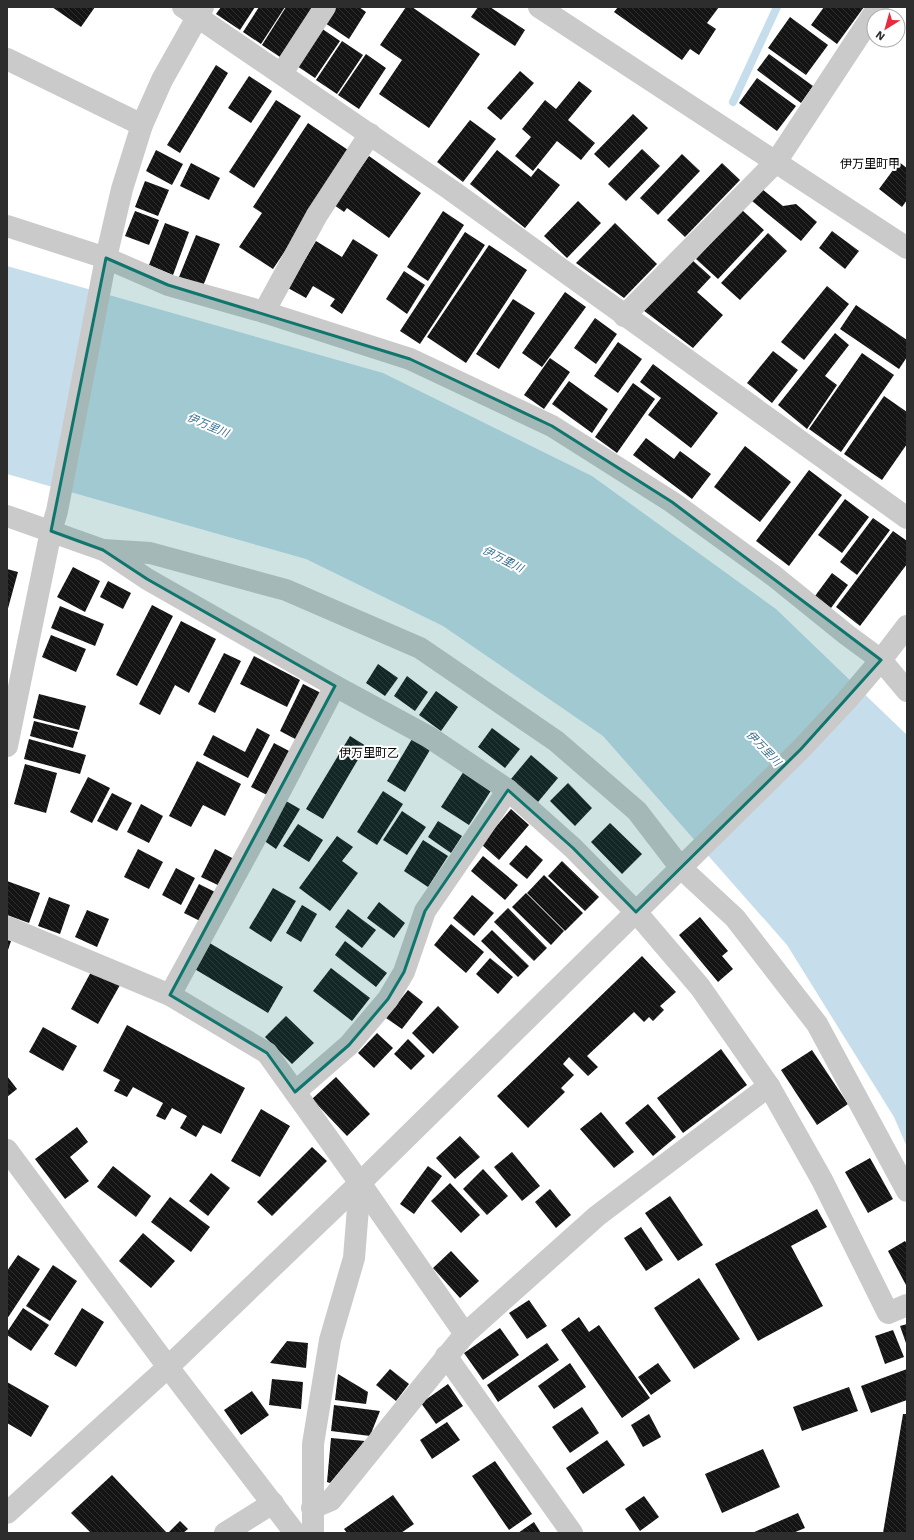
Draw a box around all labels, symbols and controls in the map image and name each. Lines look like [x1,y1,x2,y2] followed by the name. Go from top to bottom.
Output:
[866,8,906,48] north arrow
[873,28,887,43] text: N
[840,157,900,171] district label: 伊万里町甲
[185,411,232,440] water label: 伊万里川
[480,544,526,576] water label: 伊万里川
[744,728,784,769] water label: 伊万里川
[339,746,399,760] district label: 伊万里町乙

